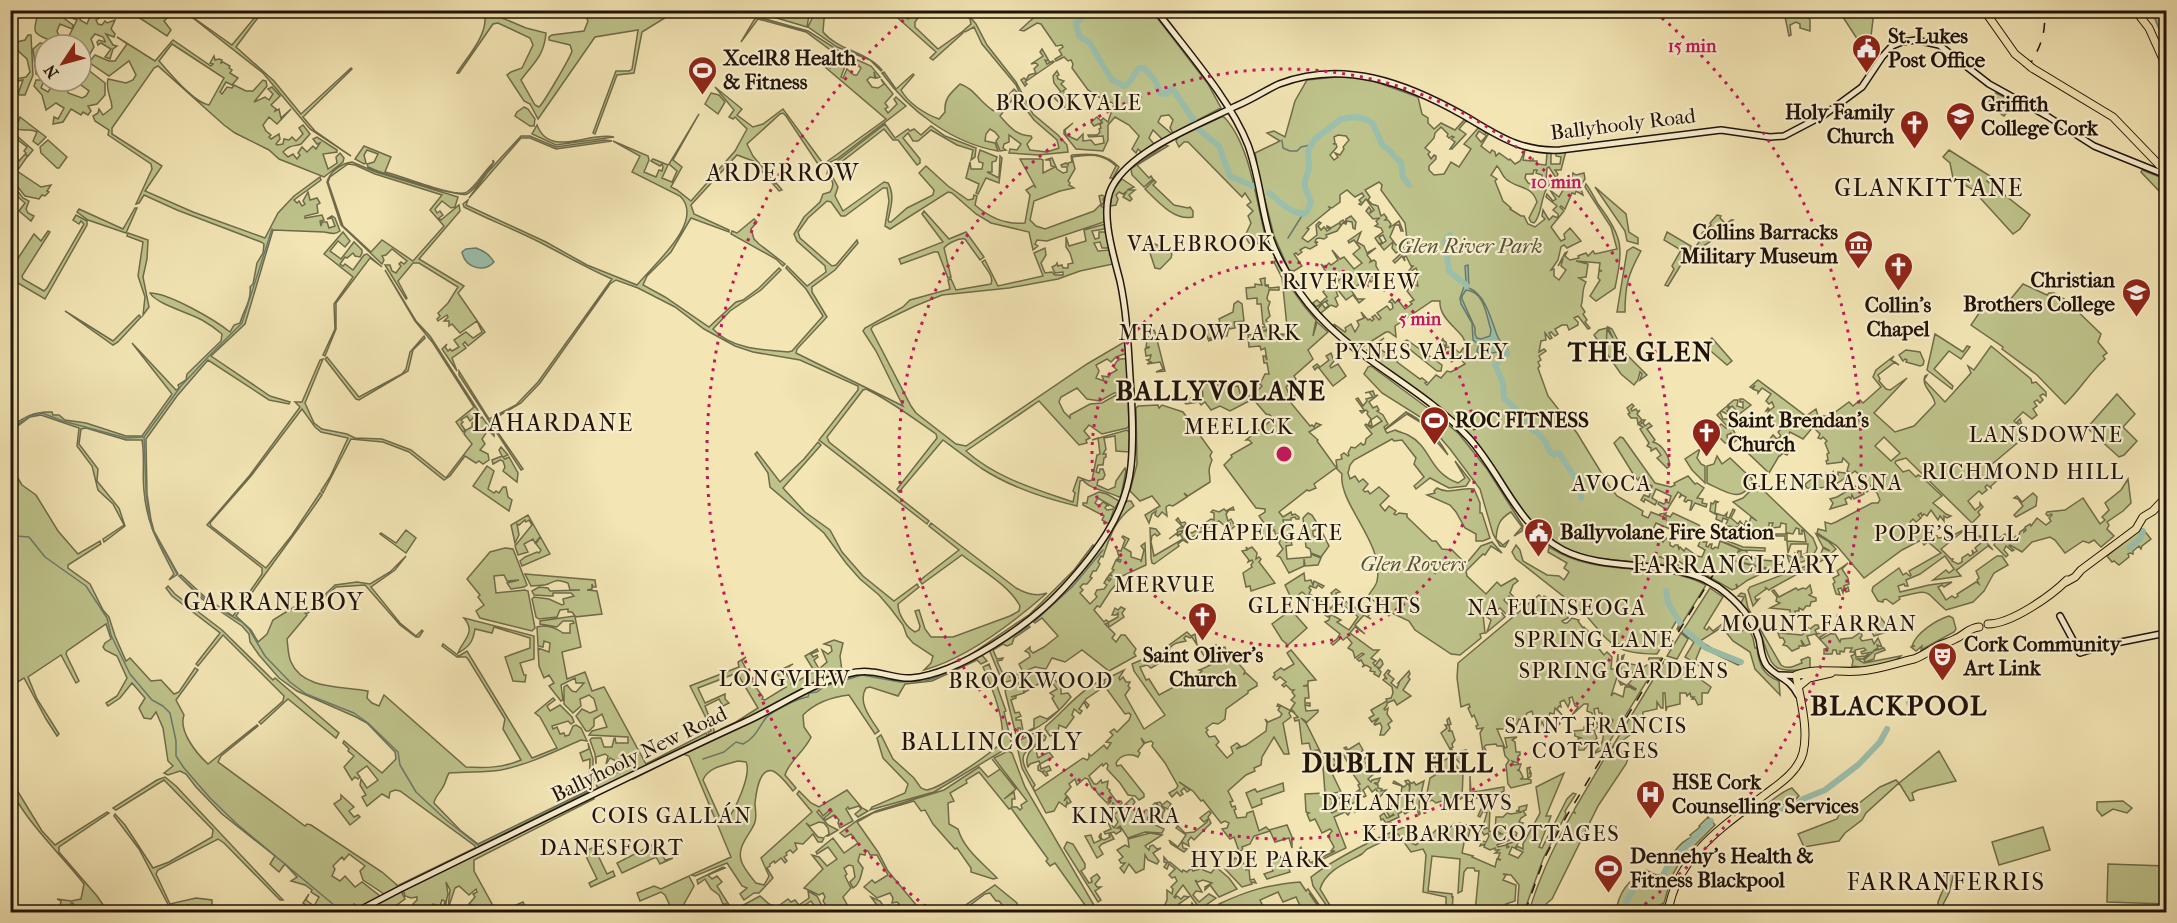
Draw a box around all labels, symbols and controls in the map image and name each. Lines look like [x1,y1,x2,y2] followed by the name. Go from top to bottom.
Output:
[1888,24,1986,72] place label: St. Lukes Post Office
[1851,32,1883,74] public building icon: St. Lukes Post Office
[33,33,93,93] north arrow
[1668,36,1717,57] text: 15 min
[722,46,856,94] place label: XcelR8 Health & Fitness
[686,54,718,96] sports icon: XcelR8 Health & Fitness
[40,60,63,82] text: N
[995,90,1143,116] district label: BROOKVALE
[1981,92,2099,140] place label: Griffith College Cork
[1785,100,1896,148] place label: Holy Family Church
[1944,100,1976,142] school or university icon: Griffith College Cork
[1549,103,1698,145] street label: Ballyhooly Road
[1899,108,1931,150] church icon: Holy Family Church
[705,159,860,187] district label: ARDERROW
[1531,172,1582,193] text: 10 min
[1834,174,2024,202] district label: GLANKITTANE
[1680,220,1839,268] place label: Collins Barracks Military Museum
[1843,228,1875,270] museum icon: Collins Barracks Military Museum
[1126,231,1275,257] district label: VALEBROOK
[1397,234,1543,258] park label: Glen River Park
[1882,250,1914,292] church icon: Collin's Chapel
[1963,268,2116,316] place label: Christian Brothers College
[1282,269,1420,295] district label: RIVERVIEW
[2120,276,2152,318] school or university icon: Christian Brothers College
[1865,293,1932,341] place label: Collin's Chapel
[1399,309,1442,330] text: 5 min
[1119,320,1301,346] district label: MEADOW PARK
[1567,336,1714,368] district label: THE GLEN
[1335,339,1509,365] district label: PYNES VALLEY
[1116,375,1326,407] district label: BALLYVOLANE
[1418,404,1450,446] sports icon: ROC FITNESS
[1455,408,1589,432] place label: ROC FITNESS
[1728,408,1869,456] place label: Saint Brendan's Church
[472,409,634,437] district label: LAHARDANE
[1184,414,1294,440] district label: MEELICK
[1691,416,1723,458] church icon: Saint Brendan's Church
[1969,422,2123,448] district label: LANSDOWNE
[1274,444,1294,464] centre of rings
[1921,459,2125,485] district label: RICHMOND HILL
[1743,470,1903,496] district label: GLENTRASNA
[1571,471,1652,497] district label: AVOCA
[1523,516,1555,558] public building icon: Ballyvolane Fire Station
[1185,520,1343,546] district label: CHAPELGATE
[1560,520,1775,544] place label: Ballyvolane Fire Station
[1874,521,2020,547] district label: POPE'S HILL
[1632,551,1840,579] district label: FARRANCLEARY
[1360,552,1466,576] park label: Glen Rovers
[1114,572,1216,598] district label: MERVUE
[183,588,365,616] district label: GARRANEBOY
[1248,593,1422,619] district label: GLENHEIGHTS
[1467,595,1647,621] district label: NA FUINSEOGA
[1187,600,1219,642] church icon: Saint Oliver's Church
[1721,611,1917,637] district label: MOUNT FARRAN
[1514,627,1674,653] district label: SPRING LANE
[1962,632,2123,680] place label: Cork Community Art Link
[1927,640,1959,682] theatre icon: Cork Community Art Link
[1143,643,1264,691] place label: Saint Oliver's Church
[1519,658,1729,684] district label: SPRING GARDENS
[719,666,851,692] district label: LONGVIEW
[948,668,1114,694] district label: BROOKWOOD
[1810,690,1988,722] district label: BLACKPOOL
[547,701,731,807] street label: Ballyhooly New Road
[1504,713,1688,764] district label: SAINT FRANCIS COTTAGES
[901,728,1083,756] district label: BALLINCOLLY
[1302,747,1494,779] district label: DUBLIN HILL
[1672,770,1859,818] place label: HSE Cork Counselling Services
[1635,778,1667,820] hospital icon: HSE Cork Counselling Services
[1321,790,1513,816] district label: DELANEY MEWS
[592,802,752,829] district label: COIS GALLÁN
[1071,803,1181,829] district label: KINVARA
[1362,821,1620,847] district label: KILBARRY COTTAGES
[540,835,684,861] district label: DANESFORT
[1629,844,1814,892] place label: Dennehy's Health & Fitness Blackpool
[1190,847,1330,873] district label: HYDE PARK
[1593,852,1625,894] sports icon: Dennehy's Health & Fitness Blackpool
[1847,868,2045,896] district label: FARRANFERRIS

